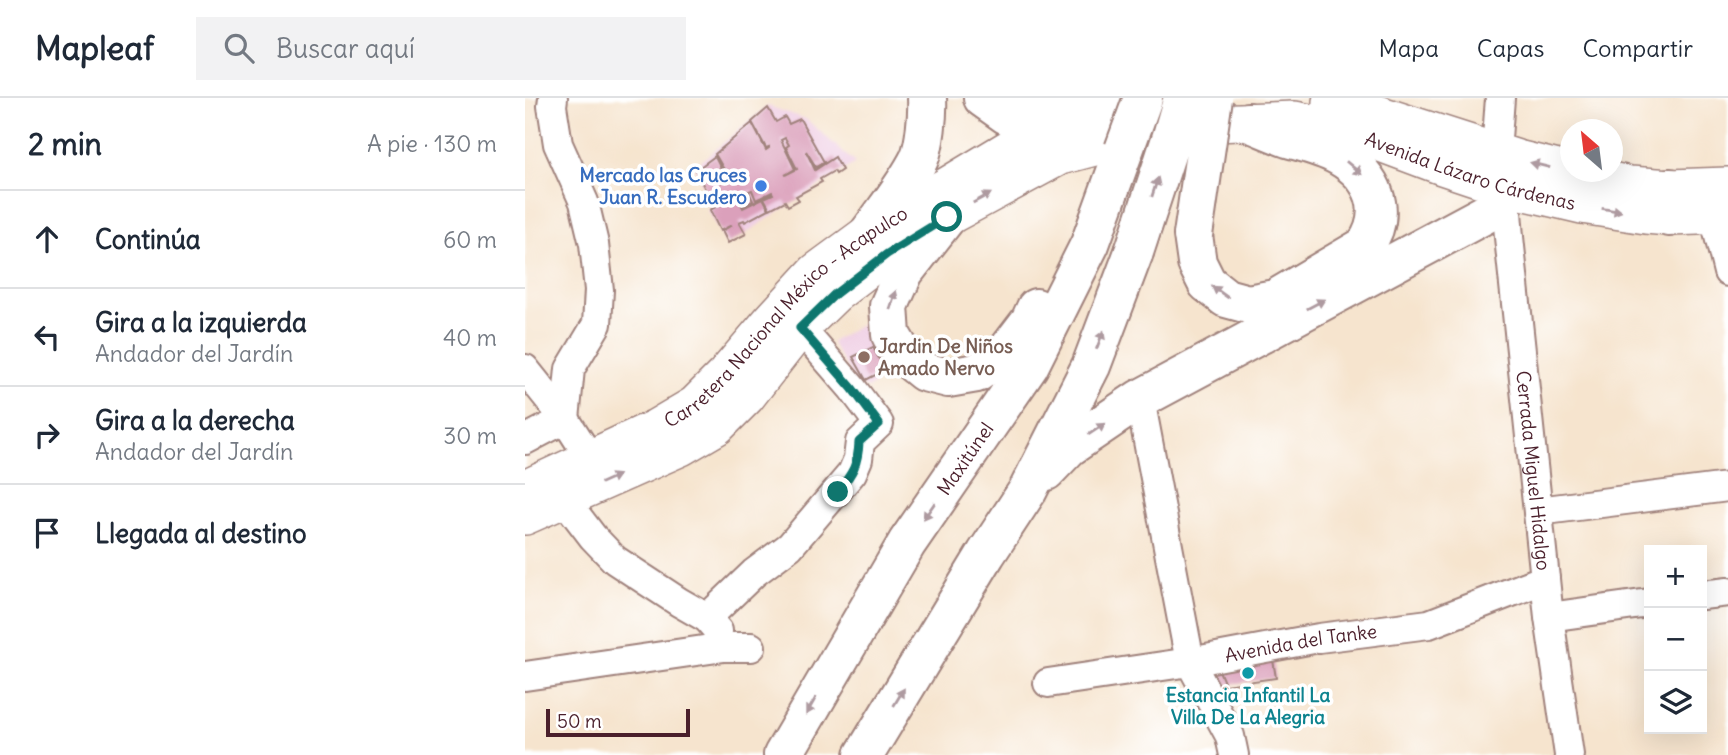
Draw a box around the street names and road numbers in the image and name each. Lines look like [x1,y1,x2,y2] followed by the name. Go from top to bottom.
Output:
[1362,126,1578,215] street label: Avenida Lázaro Cárdenas
[660,201,912,433] street label: Carretera Nacional México - Acapulco
[1511,369,1556,572] street label: Cerrada Miguel Hidalgo
[932,418,998,500] street label: Maxitúnel
[1223,619,1378,667] street label: Avenida del Tanke

